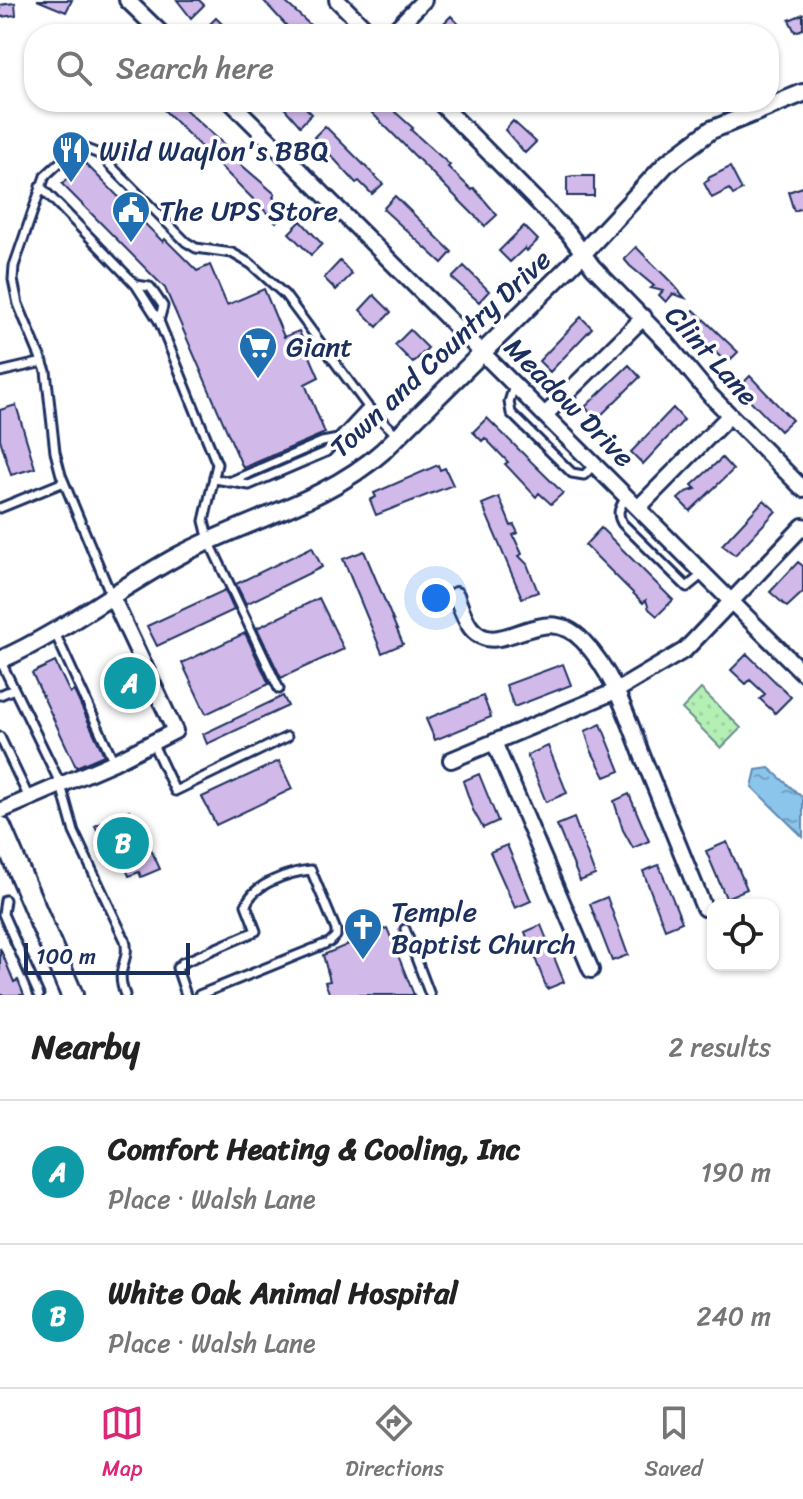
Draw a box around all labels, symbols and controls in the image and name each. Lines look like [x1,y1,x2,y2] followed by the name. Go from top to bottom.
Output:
[24,24,779,112] search box
[116,41,274,95] text: Search here
[52,46,96,90] icon: search
[99,126,329,175] place label: Wild Waylon's BBQ
[50,129,92,184] restaurant icon: Wild Waylon's BBQ
[159,186,338,235] place label: The UPS Store
[110,189,152,244] public building icon: The UPS Store
[318,237,563,470] street label: Town and Country Drive
[652,293,771,417] street label: Clint Lane
[286,322,353,371] place label: Giant
[237,325,279,380] supermarket icon: Giant
[492,325,647,480] street label: Meadow Drive
[416,578,456,618] your location
[104,653,156,713] pin: A
[97,813,149,873] pin: B
[391,887,576,968] place label: Temple Baptist Church
[707,899,779,971] map controls
[707,899,779,971] button: locate
[342,906,384,961] church icon: Temple Baptist Church
[36,937,96,976] text: 100 m
[24,939,190,975] scale bar
[32,1017,140,1077] text: Nearby
[669,1024,771,1070] text: 2 results
[108,1122,521,1176] text: Comfort Heating & Cooling, Inc
[49,1149,67,1195] text: A
[701,1149,771,1195] text: 190 m
[108,1176,316,1222] text: Place · Walsh Lane
[108,1266,458,1320] text: White Oak Animal Hospital
[50,1293,66,1339] text: B
[697,1293,771,1339] text: 240 m
[108,1320,316,1366] text: Place · Walsh Lane
[100,1401,144,1488] tab: Map
[345,1401,444,1488] tab: Directions
[645,1401,703,1488] tab: Saved

